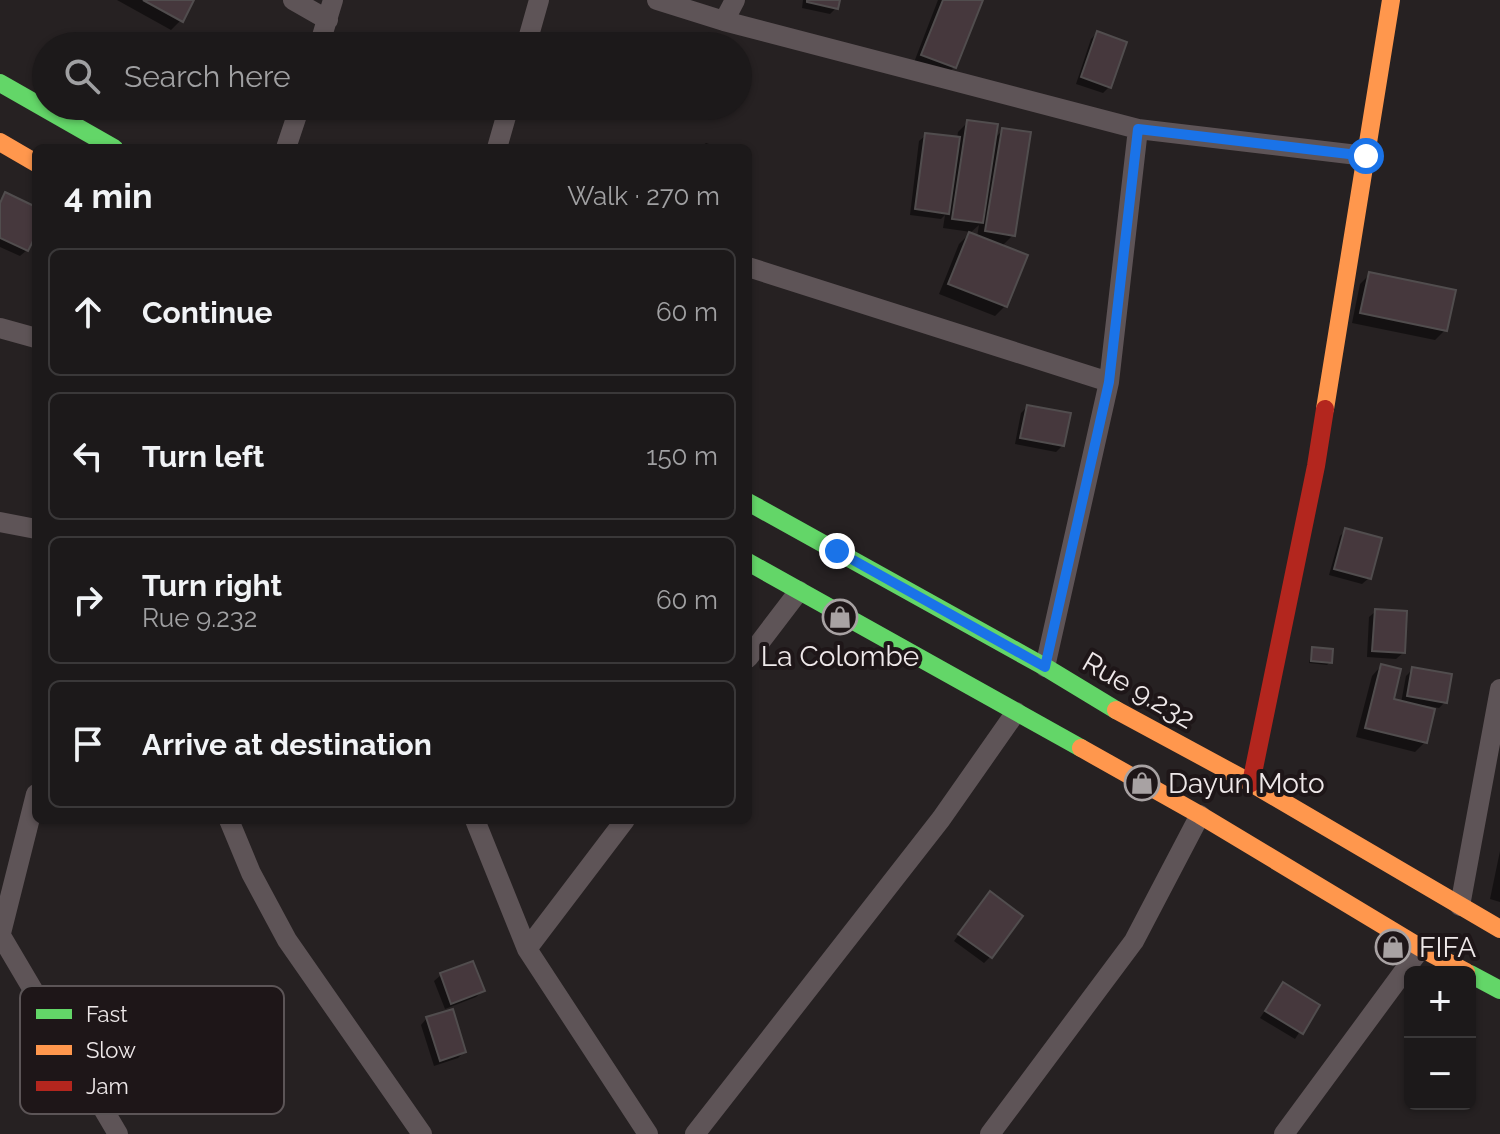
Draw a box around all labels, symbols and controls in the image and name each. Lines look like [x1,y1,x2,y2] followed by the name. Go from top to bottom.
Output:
[32,32,752,120] search box
[60,54,104,98] icon: search
[124,59,291,94] text: Search here
[1348,138,1384,174] route start
[64,176,152,216] text: 4 min
[567,181,720,211] text: Walk · 270 m
[66,290,110,334] icon: ahead
[142,295,273,330] text: Continue
[656,297,718,327] text: 60 m
[66,434,110,478] icon: left
[142,439,264,474] text: Turn left
[646,441,718,471] text: 150 m
[819,533,855,569] route end
[142,568,282,603] text: Turn right
[66,578,110,622] icon: right
[656,585,718,615] text: 60 m
[821,598,859,636] shop icon: La Colombe
[142,603,257,633] text: Rue 9.232
[761,640,919,673] place label: La Colombe
[1077,645,1201,736] street label: Rue 9.232
[66,722,110,766] icon: arrive
[142,727,432,762] text: Arrive at destination
[1123,764,1161,802] shop icon: Dayun Moto
[1168,767,1325,800] place label: Dayun Moto
[1374,928,1412,966] shop icon: FIFA
[1419,931,1476,964] place label: FIFA
[1404,966,1476,1110] map controls
[1404,966,1476,1038] button: +
[20,986,284,1114] legend
[86,1001,128,1027] text: Fast
[86,1037,136,1063] text: Slow
[1404,1038,1476,1110] button: −
[86,1073,129,1099] text: Jam

